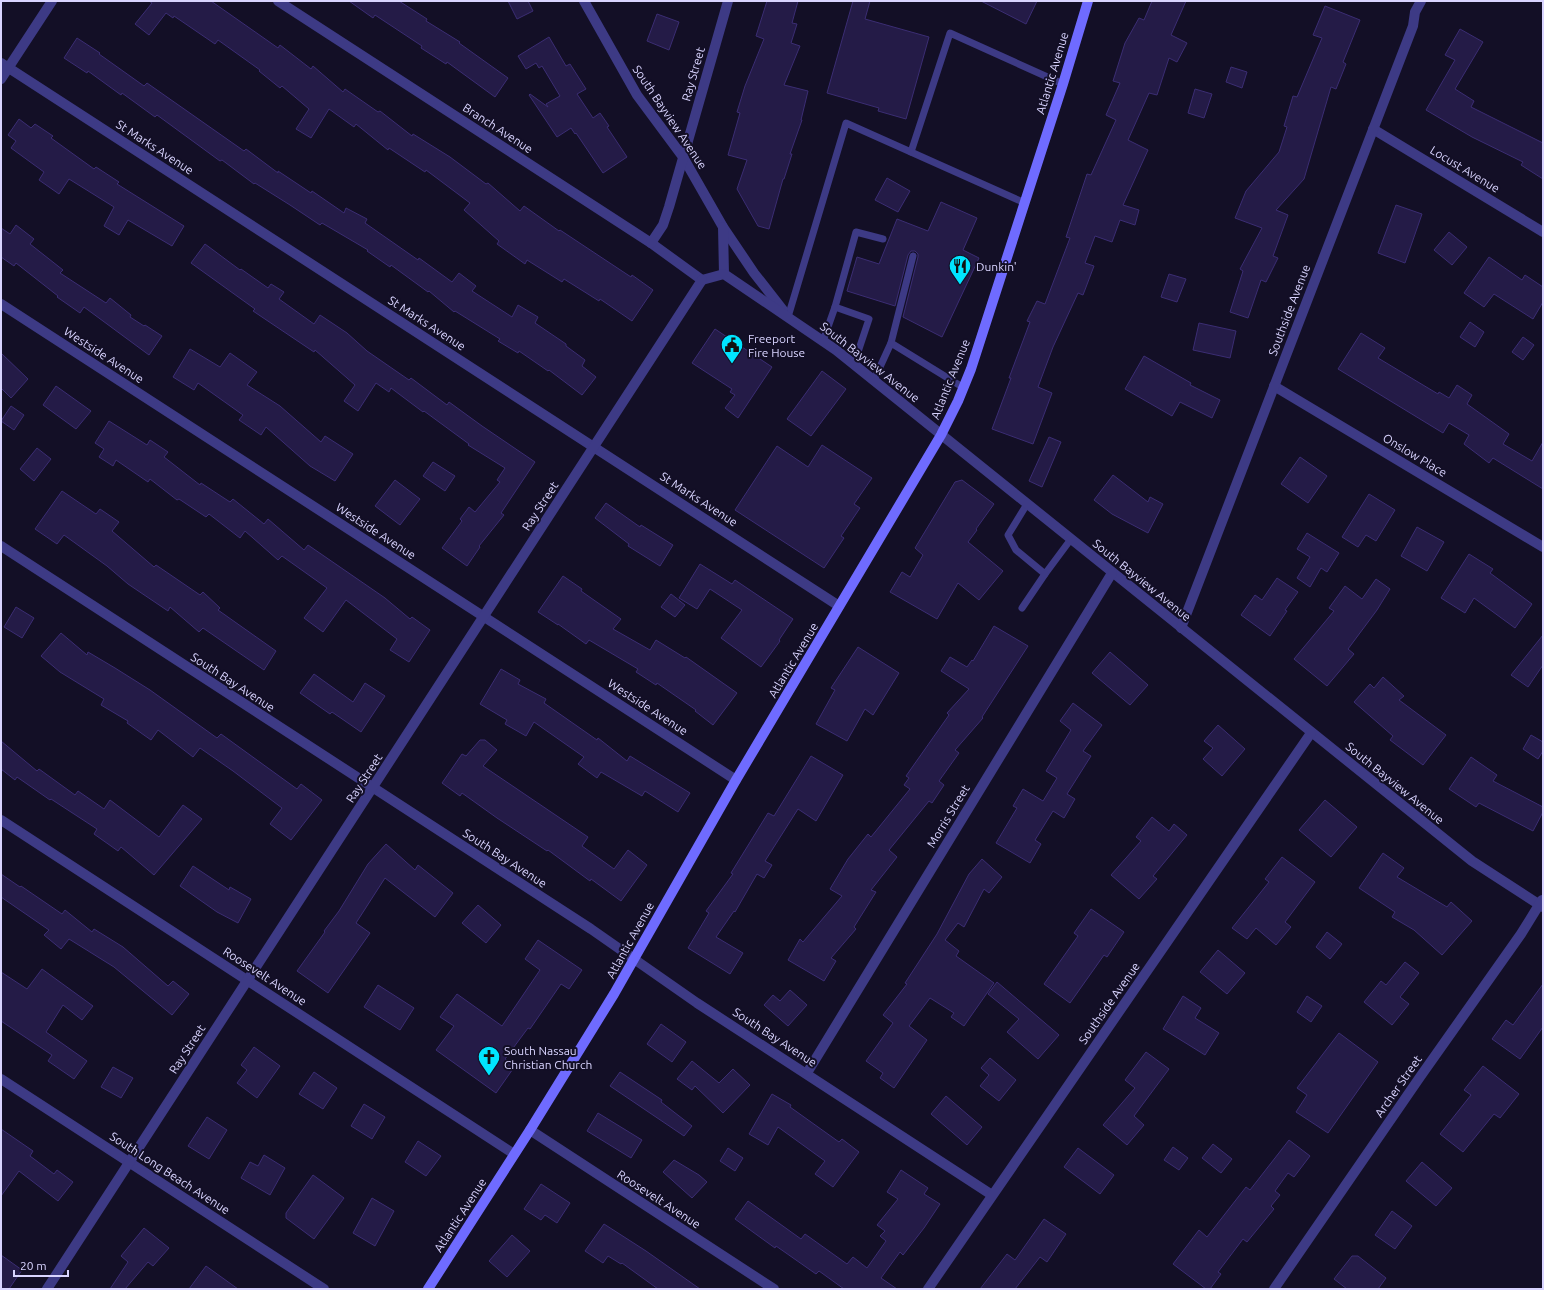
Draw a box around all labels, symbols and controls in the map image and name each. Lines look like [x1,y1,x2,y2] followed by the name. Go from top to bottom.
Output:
[1033,30,1071,116] street label: Atlantic Avenue
[679,45,707,103] street label: Ray Street
[630,63,710,171] street label: South Bayview Avenue
[461,101,535,155] street label: Branch Avenue
[114,117,196,177] street label: St Marks Avenue
[1428,143,1502,195] street label: Locust Avenue
[947,253,973,286] restaurant icon: Dunkin'
[976,260,1017,273] place label: Dunkin'
[1266,263,1312,357] street label: Southside Avenue
[386,293,468,353] street label: St Marks Avenue
[818,319,922,405] street label: South Bayview Avenue
[62,324,146,386] street label: Westside Avenue
[719,332,745,365] public building icon: Freeport Fire House
[748,332,805,359] place label: Freeport Fire House
[928,337,972,421] street label: Atlantic Avenue
[1381,431,1449,479] street label: Onslow Place
[658,469,740,529] street label: St Marks Avenue
[519,479,561,533] street label: Ray Street
[334,500,418,562] street label: Westside Avenue
[1090,537,1194,623] street label: South Bayview Avenue
[766,620,820,700] street label: Atlantic Avenue
[189,650,277,714] street label: South Bay Avenue
[606,676,690,738] street label: Westside Avenue
[1343,740,1447,826] street label: South Bayview Avenue
[343,751,385,805] street label: Ray Street
[924,782,972,850] street label: Morris Street
[461,826,549,890] street label: South Bay Avenue
[604,900,656,980] street label: Atlantic Avenue
[221,944,309,1008] street label: Roosevelt Avenue
[1076,960,1142,1046] street label: Southside Avenue
[731,1005,819,1069] street label: South Bay Avenue
[166,1022,208,1076] street label: Ray Street
[476,1044,502,1077] church icon: South Nassau Christian Church
[504,1044,592,1071] place label: South Nassau Christian Church
[1372,1052,1424,1119] street label: Archer Street
[108,1129,232,1217] street label: South Long Beach Avenue
[615,1167,703,1231] street label: Roosevelt Avenue
[431,1176,489,1254] street label: Atlantic Avenue
[14,1252,68,1278] scale bar
[20,1259,47,1272] text: 20 m

